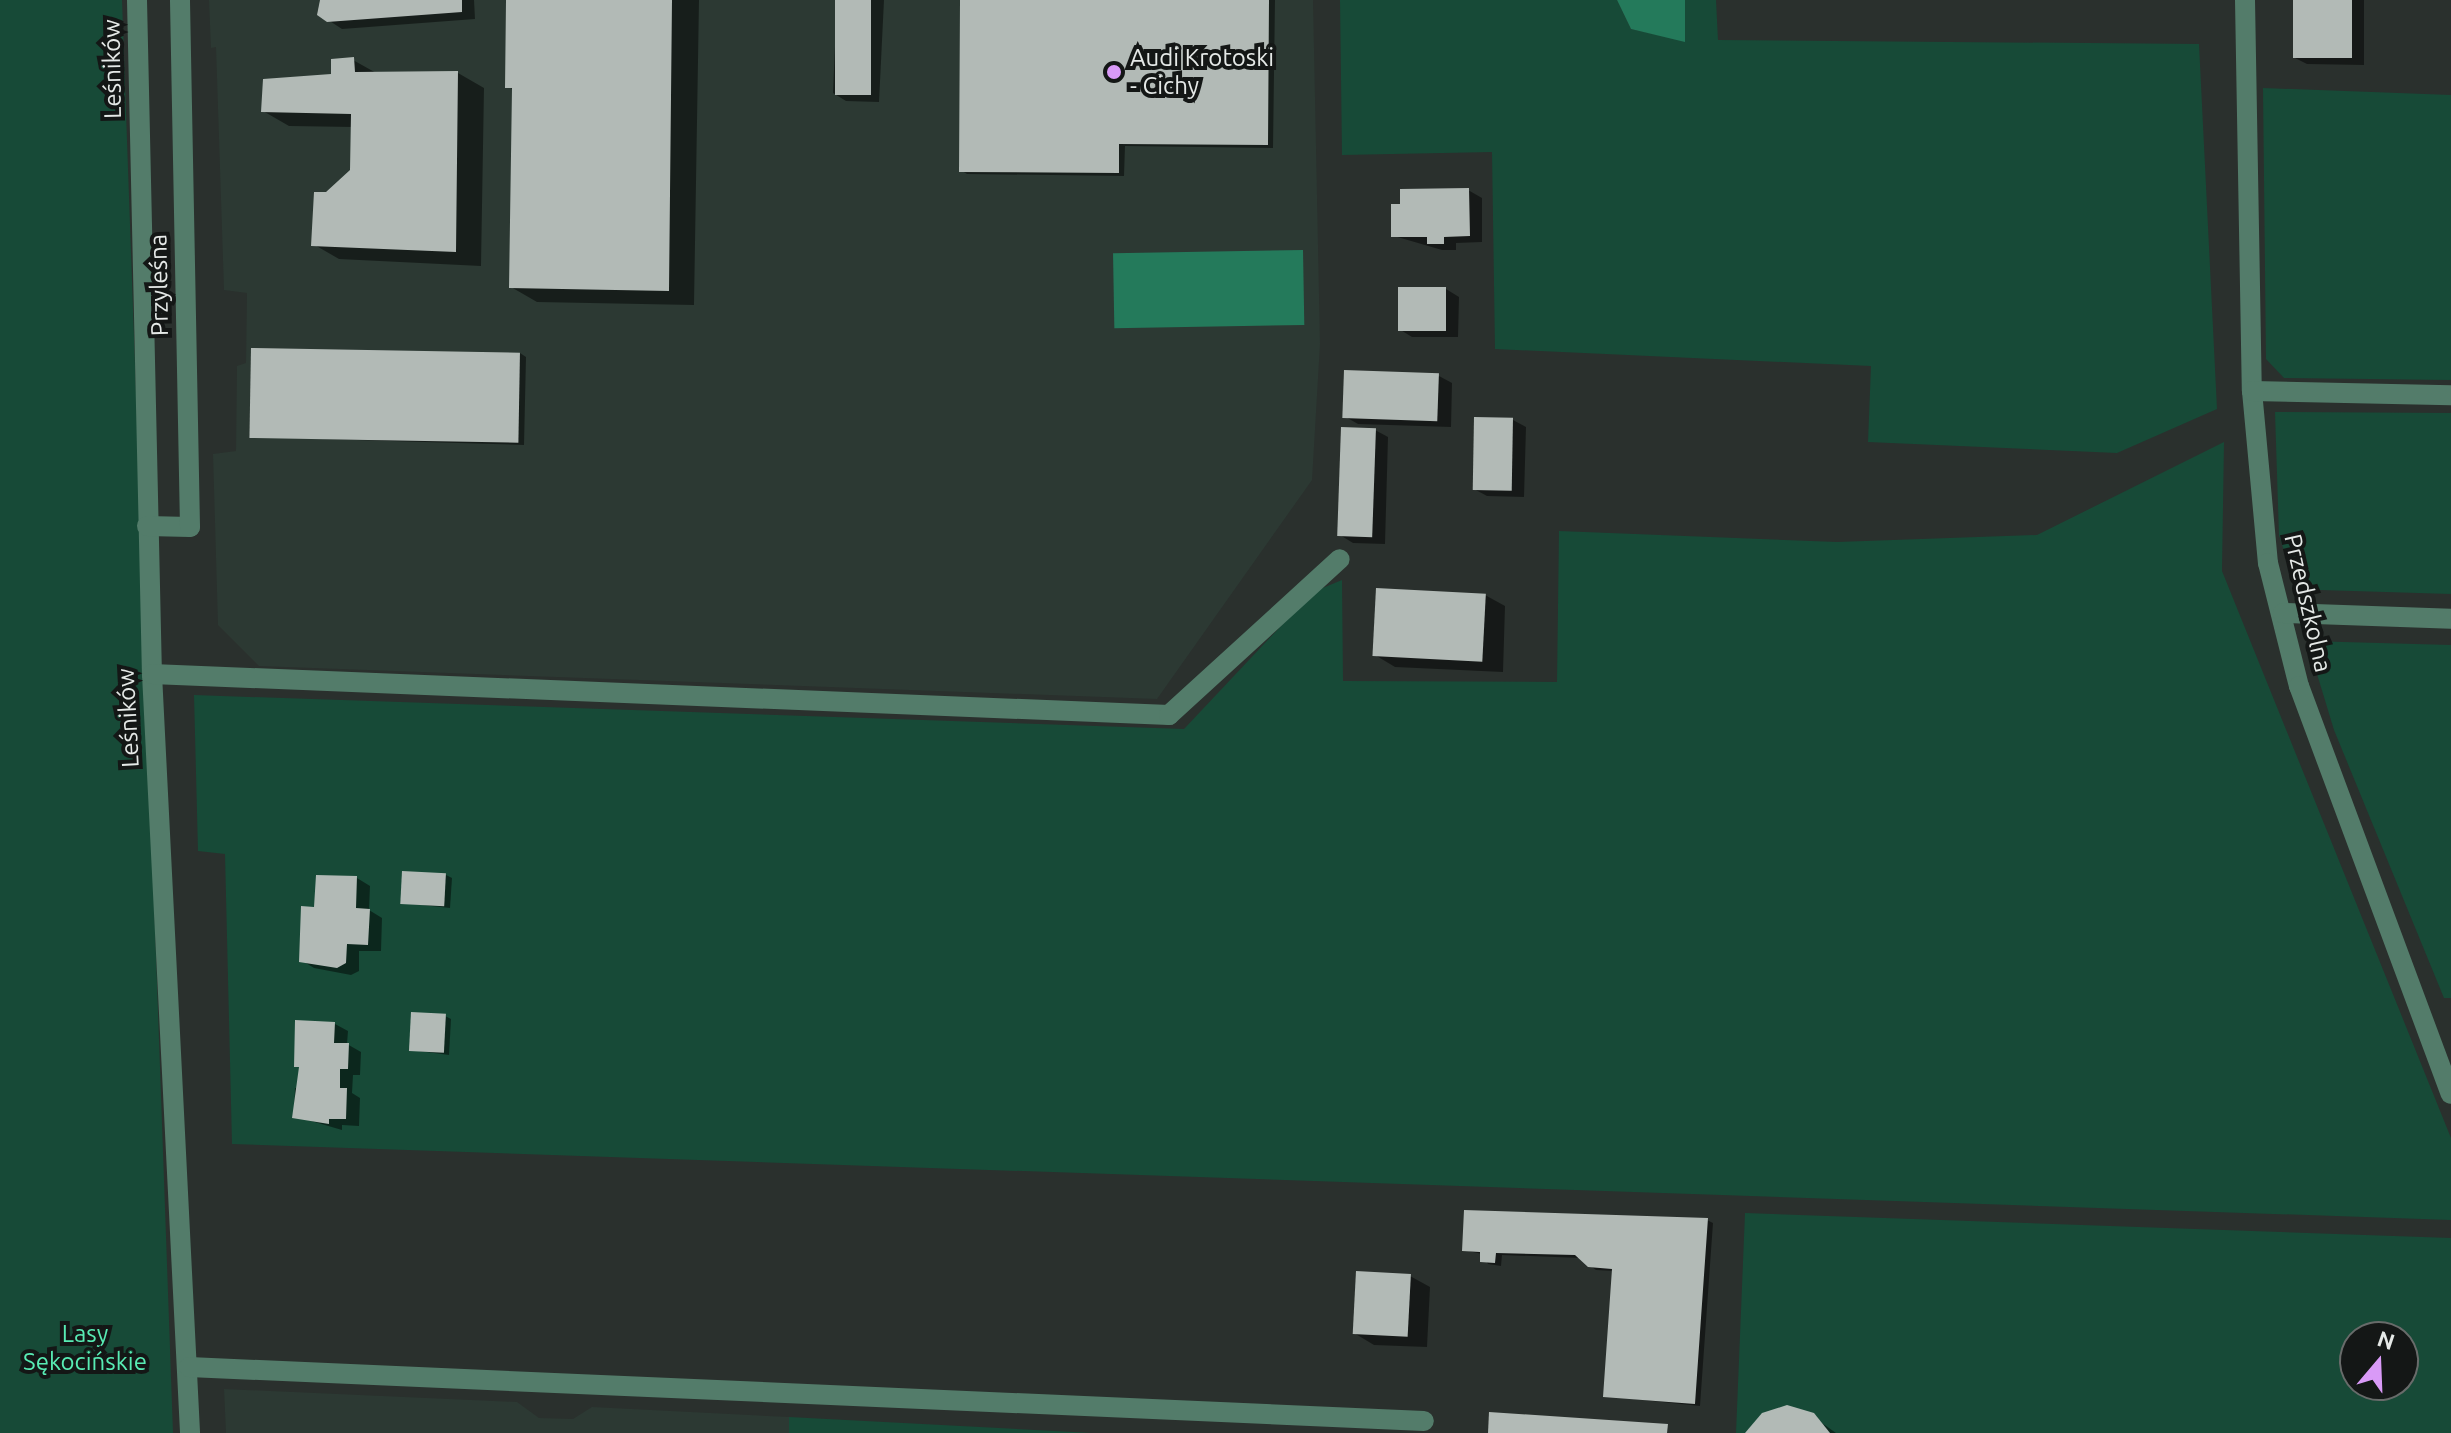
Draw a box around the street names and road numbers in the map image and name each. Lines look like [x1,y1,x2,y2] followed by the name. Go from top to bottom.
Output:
[97,19,127,119] street label: Leśników
[144,234,174,336] street label: Przyleśna
[2278,531,2338,675] street label: Przedszkolna
[111,667,145,769] street label: Leśników

